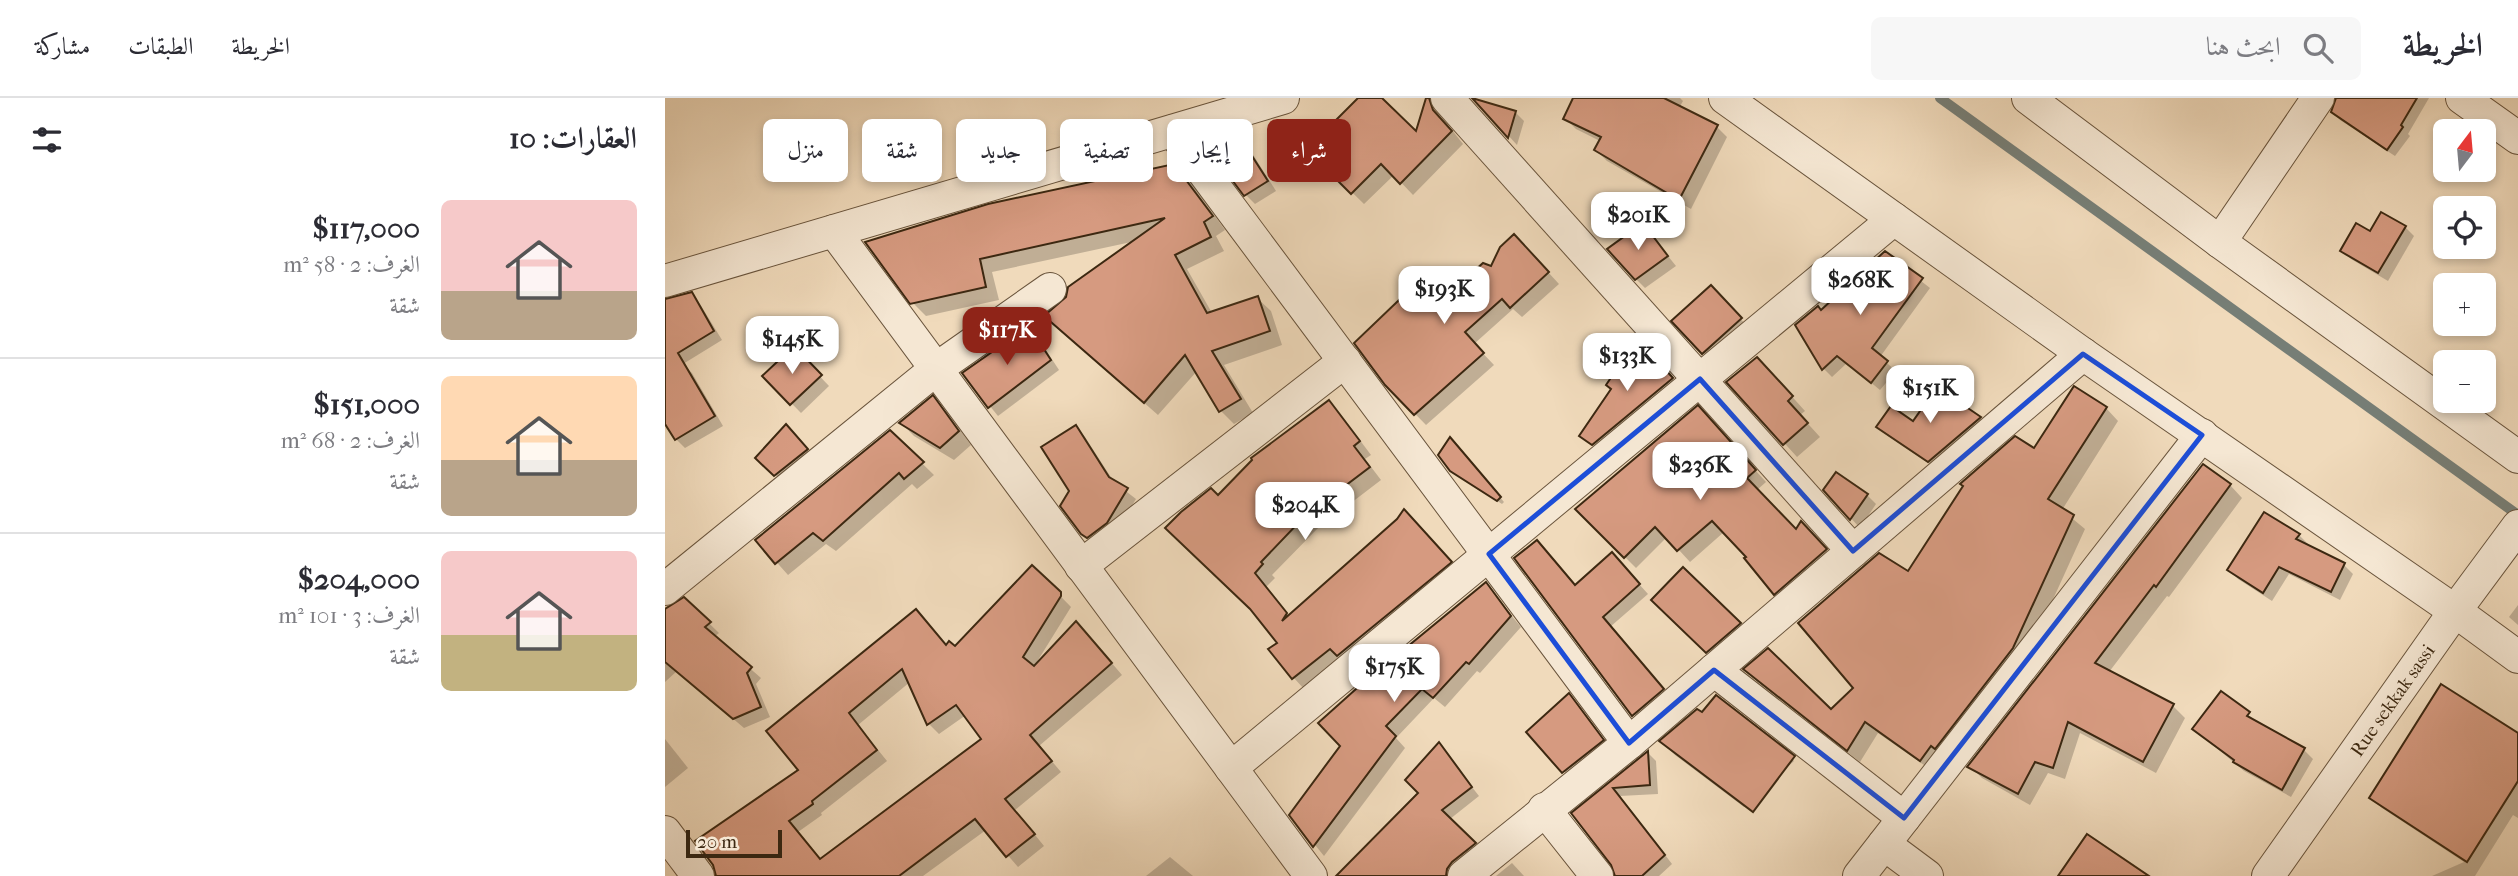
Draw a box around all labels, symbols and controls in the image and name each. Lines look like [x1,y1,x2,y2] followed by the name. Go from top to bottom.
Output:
[1871,17,2361,80] search box
[2403,26,2483,65] text: الخريطة
[2299,29,2337,67] icon: search
[2206,31,2281,62] text: ابحث هنا
[35,32,90,60] text: مشاركة
[128,32,194,60] text: الطبقات
[232,32,290,60] text: الخريطة
[763,119,848,182] chip: منزل
[862,119,942,182] chip: شقة
[956,119,1046,182] chip: جديد
[1060,119,1153,182] chip: تصفية
[1167,119,1253,182] chip: إيجار
[1267,119,1351,182] chip: شراء
[2433,119,2495,182] north arrow
[2433,119,2496,413] map controls
[28,121,66,159] icon: filters
[509,121,637,156] text: العقارات: 10
[1589,192,1687,252] pin: $201K
[2433,196,2496,259] button: locate
[1607,201,1669,228] text: $201K
[312,211,420,246] text: $117,000
[497,228,581,312] icon: home
[283,251,420,278] text: الغرف: 2 · 58 m²
[1811,258,1909,317] pin: $268K
[1395,266,1493,326] pin: $193K
[1827,266,1893,293] text: $268K
[2433,273,2496,336] button: +
[1414,275,1474,302] text: $193K
[390,292,420,319] text: شقة
[958,308,1056,367] pin: $117K
[743,316,841,376] pin: $145K
[979,316,1035,343] text: $117K
[762,325,822,352] text: $145K
[1578,334,1676,393] pin: $133K
[1599,342,1655,369] text: $133K
[2433,350,2496,413] button: −
[1881,366,1979,425] pin: $151K
[1902,374,1958,401] text: $151K
[313,387,420,422] text: $151,000
[497,404,581,488] icon: home
[281,427,420,454] text: الغرف: 2 · 68 m²
[1651,442,1749,502] pin: $236K
[1668,451,1732,478] text: $236K
[390,468,420,495] text: شقة
[1256,482,1354,542] pin: $204K
[1271,491,1339,518] text: $204K
[297,562,420,597] text: $204,000
[497,579,581,663] icon: home
[278,602,420,629] text: الغرف: 3 · 101 m²
[2346,640,2440,761] street label: Rue sekkak sassi
[390,643,420,670] text: شقة
[1345,644,1443,704] pin: $175K
[1365,653,1423,680] text: $175K
[686,827,782,859] scale bar
[697,831,737,853] text: 20 m

